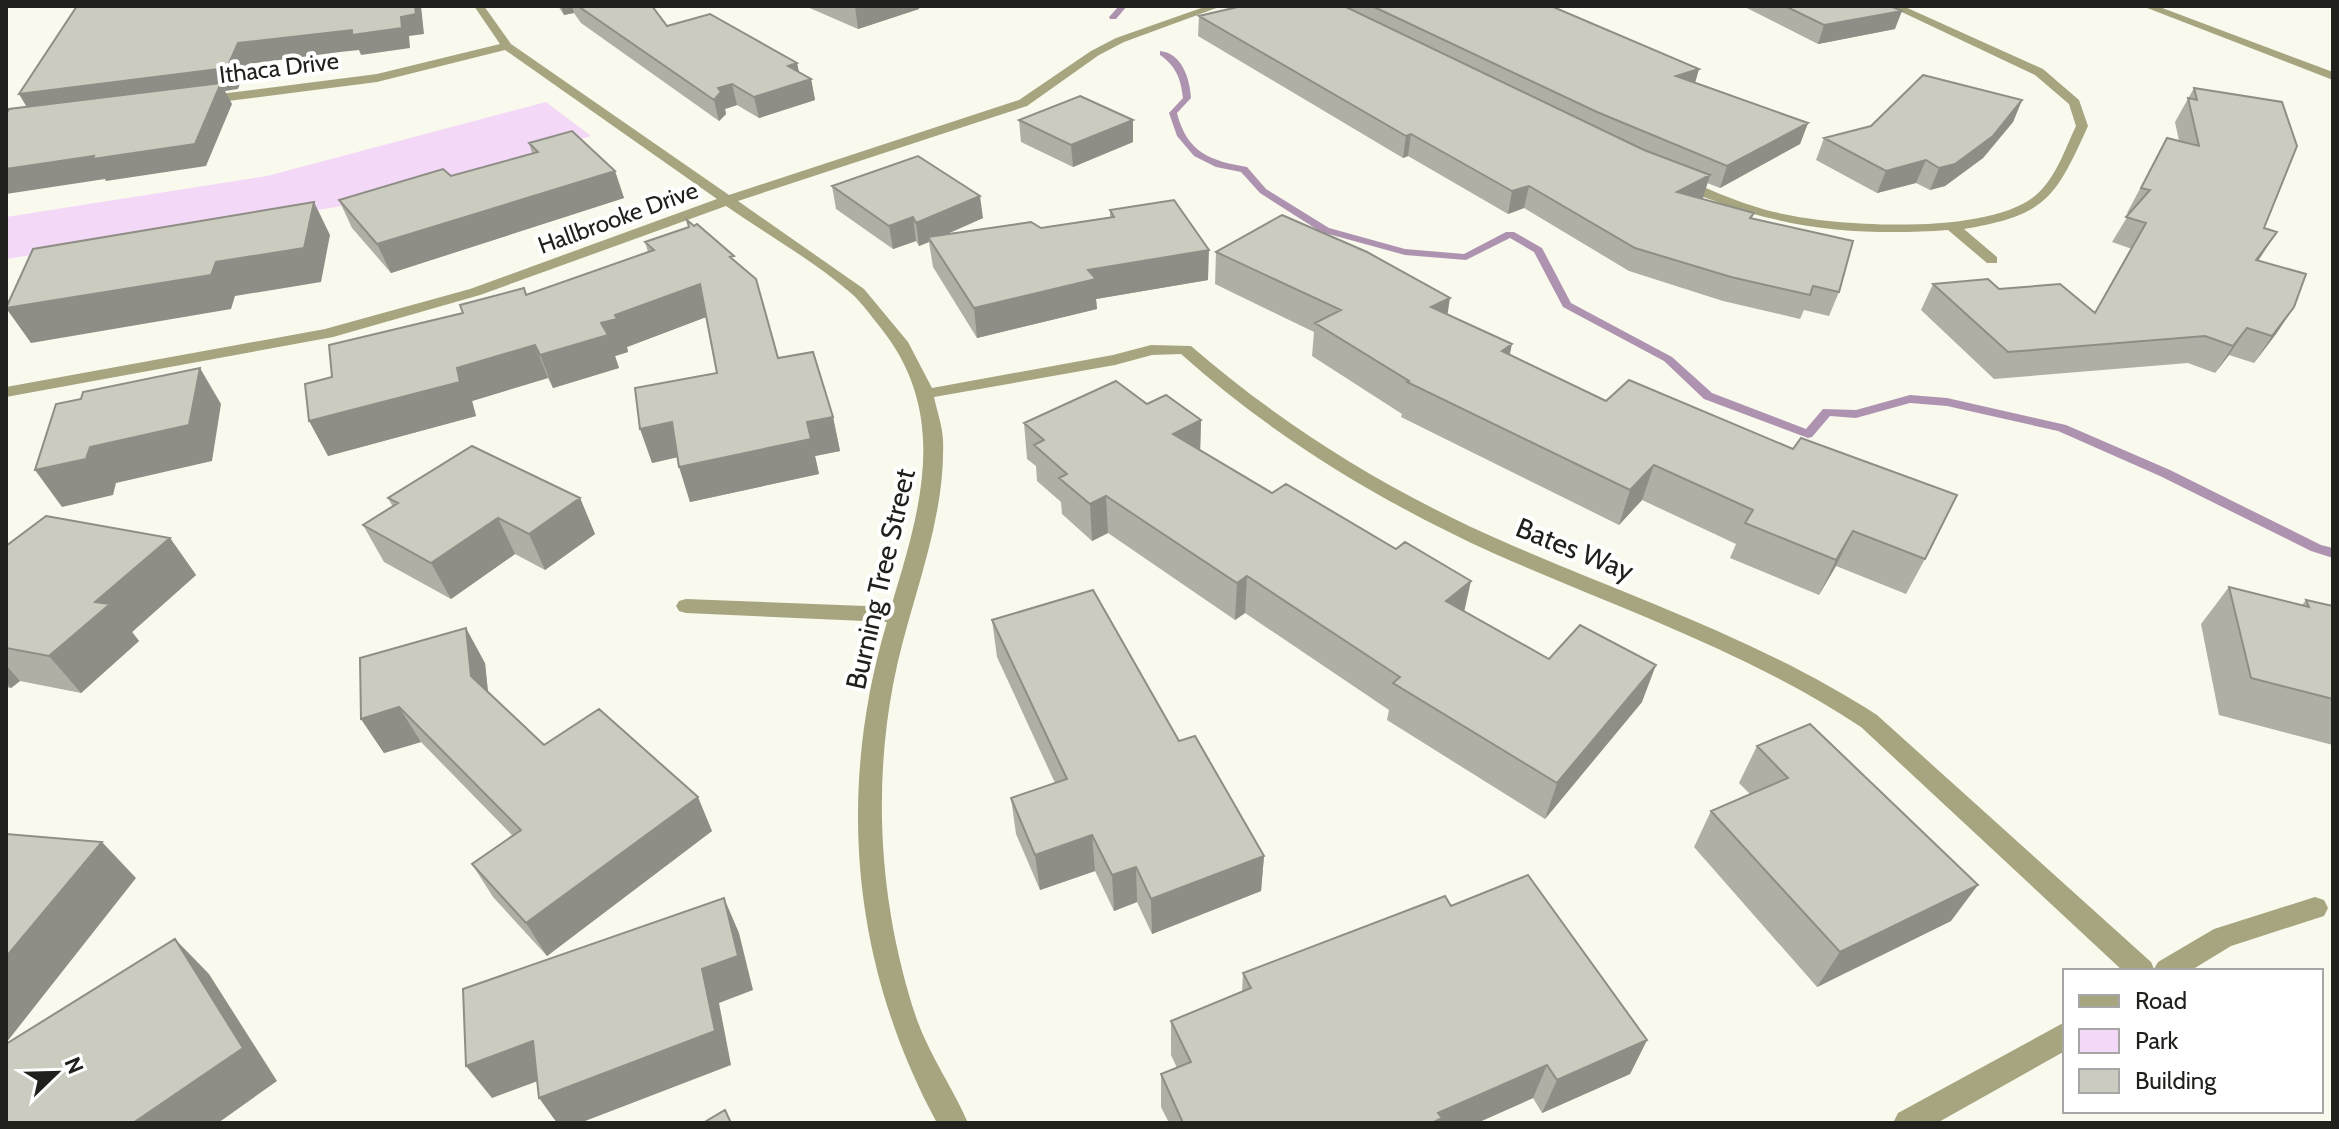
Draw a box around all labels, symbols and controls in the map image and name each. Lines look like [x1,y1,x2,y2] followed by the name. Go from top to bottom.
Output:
[218,46,340,89] street label: Ithaca Drive
[534,175,702,260] street label: Hallbrooke Drive
[838,465,922,693] street label: Burning Tree Street
[1511,510,1639,588] street label: Bates Way
[2063,969,2323,1113] legend
[2135,986,2187,1015] text: Road
[2135,1026,2178,1055] text: Park
[16,1033,96,1113] north arrow
[58,1053,89,1078] text: N
[2135,1066,2217,1095] text: Building

